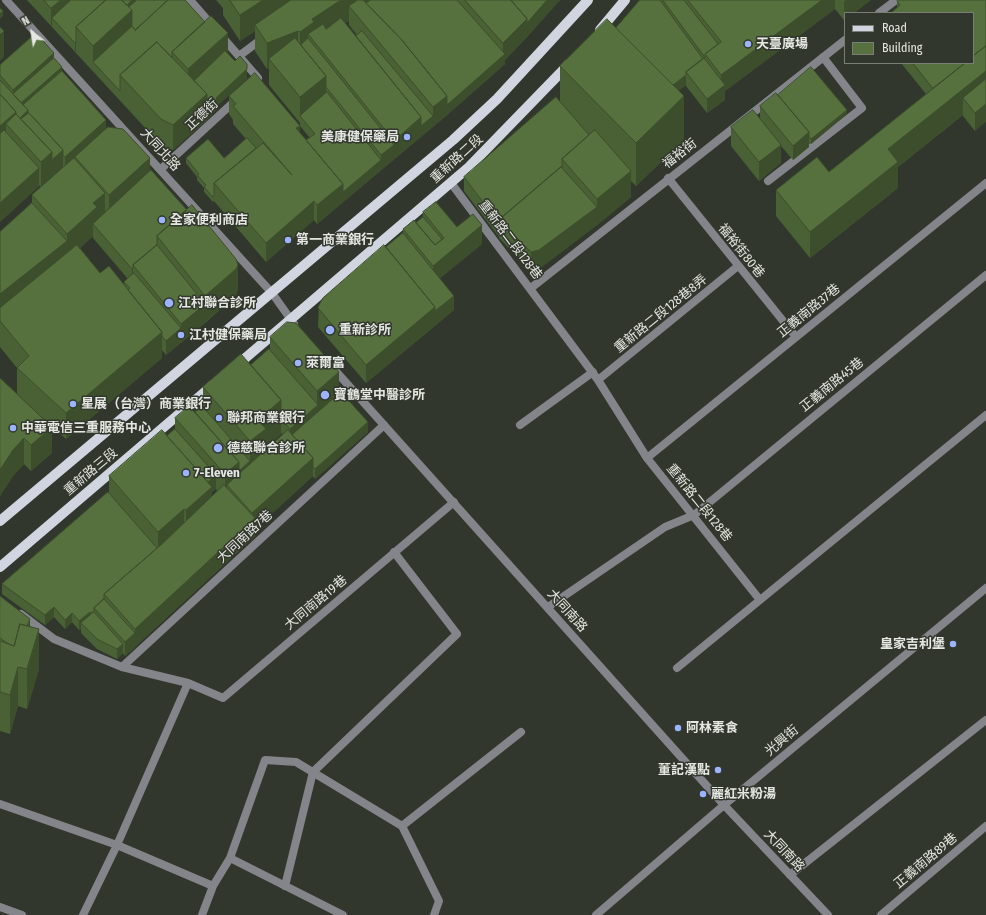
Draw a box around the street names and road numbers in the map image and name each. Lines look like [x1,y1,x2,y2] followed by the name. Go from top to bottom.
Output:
[182,96,222,134] street label: 正德街
[137,125,183,175] street label: 大同北路
[428,131,486,187] street label: 重新路二段
[660,136,700,172] street label: 福裕街
[475,197,545,283] street label: 重新路二段128巷
[714,221,768,281] street label: 福裕街80巷
[611,272,711,356] street label: 重新路二段128巷8弄
[775,281,843,341] street label: 正義南路37巷
[797,355,867,415] street label: 正義南路45巷
[61,445,121,499] street label: 重新路三段
[663,461,735,545] street label: 重新路二段128巷
[214,507,276,567] street label: 大同南路7巷
[282,572,350,634] street label: 大同南路19巷
[544,586,590,636] street label: 大同南路
[762,722,802,760] street label: 光興街
[761,827,807,875] street label: 大同南路
[891,830,961,892] street label: 正義南路89巷

